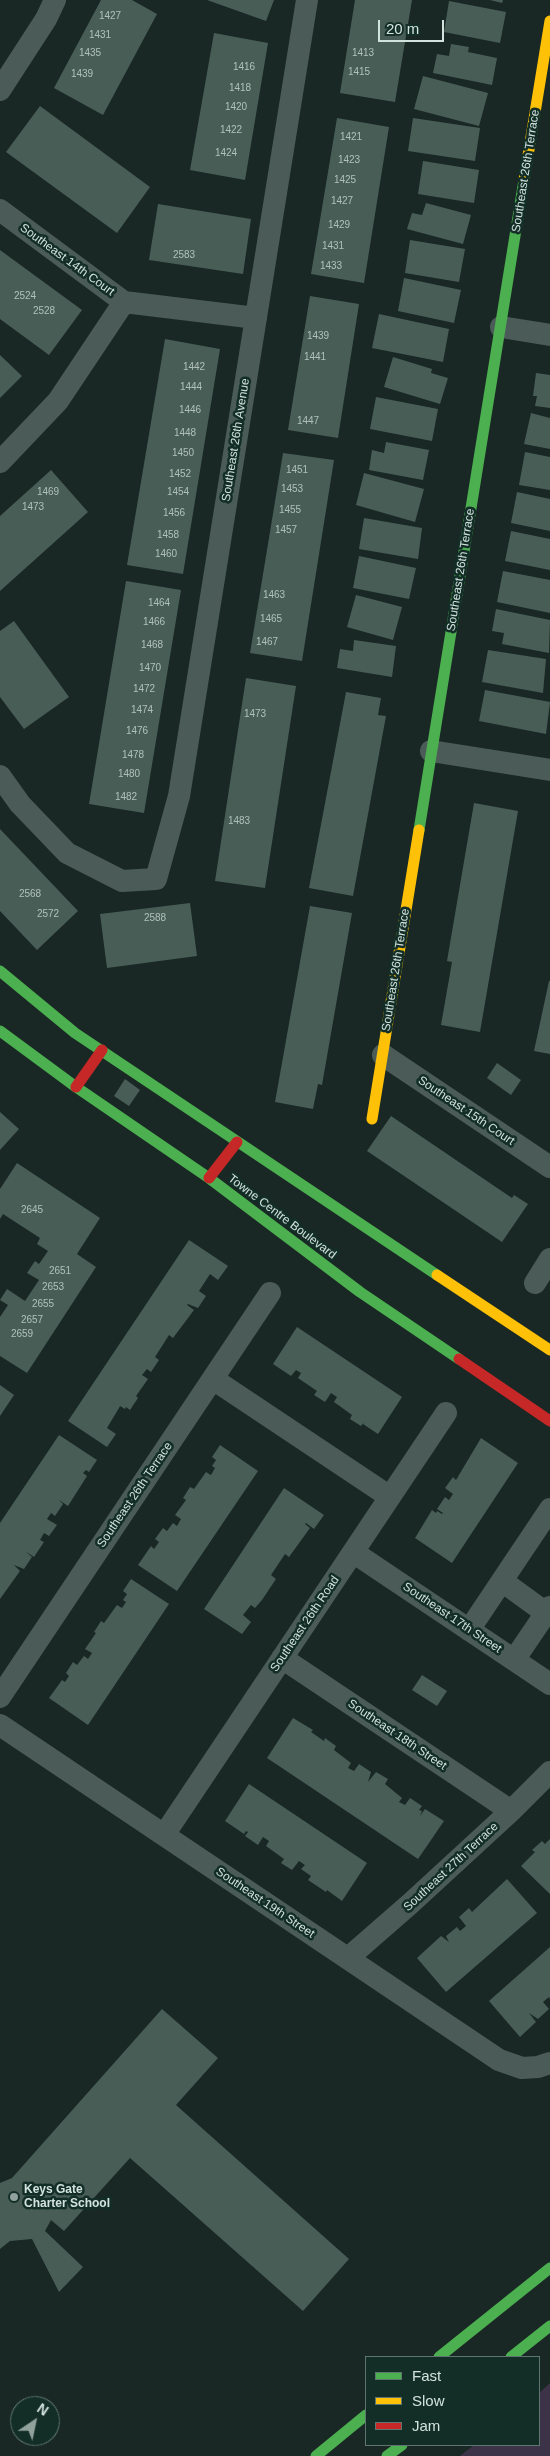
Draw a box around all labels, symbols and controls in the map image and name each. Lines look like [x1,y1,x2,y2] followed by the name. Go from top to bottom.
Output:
[99,10,121,22] house number: 1427
[380,10,446,42] scale bar
[386,20,419,37] text: 20 m
[89,29,111,41] house number: 1431
[79,47,101,59] house number: 1435
[352,47,374,59] house number: 1413
[233,61,255,73] house number: 1416
[348,66,370,78] house number: 1415
[71,68,93,80] house number: 1439
[229,82,251,94] house number: 1418
[225,101,247,113] house number: 1420
[509,109,543,233] street label: Southeast 26th Terrace
[220,124,242,136] house number: 1422
[340,131,362,143] house number: 1421
[215,147,237,159] house number: 1424
[338,154,360,166] house number: 1423
[334,174,356,186] house number: 1425
[331,195,353,207] house number: 1427
[328,219,350,231] house number: 1429
[17,221,117,299] street label: Southeast 14th Court
[322,240,344,252] house number: 1431
[173,249,195,261] house number: 2583
[320,260,342,272] house number: 1433
[14,290,36,302] house number: 2524
[33,305,55,317] house number: 2528
[307,330,329,342] house number: 1439
[304,351,326,363] house number: 1441
[183,361,205,373] house number: 1442
[219,377,253,503] street label: Southeast 26th Avenue
[180,381,202,393] house number: 1444
[179,404,201,416] house number: 1446
[297,415,319,427] house number: 1447
[174,427,196,439] house number: 1448
[172,447,194,459] house number: 1450
[286,464,308,476] house number: 1451
[169,468,191,480] house number: 1452
[281,483,303,495] house number: 1453
[37,486,59,498] house number: 1469
[167,486,189,498] house number: 1454
[22,501,44,513] house number: 1473
[279,504,301,516] house number: 1455
[163,507,185,519] house number: 1456
[444,508,478,632] street label: Southeast 26th Terrace
[275,524,297,536] house number: 1457
[157,529,179,541] house number: 1458
[155,548,177,560] house number: 1460
[263,589,285,601] house number: 1463
[148,597,170,609] house number: 1464
[260,613,282,625] house number: 1465
[143,616,165,628] house number: 1466
[256,636,278,648] house number: 1467
[141,639,163,651] house number: 1468
[139,662,161,674] house number: 1470
[133,683,155,695] house number: 1472
[131,704,153,716] house number: 1474
[244,708,266,720] house number: 1473
[126,725,148,737] house number: 1476
[122,749,144,761] house number: 1478
[118,768,140,780] house number: 1480
[115,791,137,803] house number: 1482
[228,815,250,827] house number: 1483
[19,888,41,900] house number: 2568
[37,908,59,920] house number: 2572
[379,908,413,1032] street label: Southeast 26th Terrace
[144,912,166,924] house number: 2588
[415,1073,517,1149] street label: Southeast 15th Court
[225,1172,339,1262] street label: Towne Centre Boulevard
[21,1204,43,1216] house number: 2645
[49,1265,71,1277] house number: 2651
[42,1281,64,1293] house number: 2653
[32,1298,54,1310] house number: 2655
[21,1314,43,1326] house number: 2657
[11,1328,33,1340] house number: 2659
[94,1440,176,1550] street label: Southeast 26th Terrace
[268,1573,342,1675] street label: Southeast 26th Road
[400,1580,504,1656] street label: Southeast 17th Street
[345,1697,449,1773] street label: Southeast 18th Street
[401,1819,501,1915] street label: Southeast 27th Terrace
[213,1865,317,1941] street label: Southeast 19th Street
[24,2183,110,2211] place label: Keys Gate Charter School
[8,2191,20,2203] marker: Keys Gate Charter School
[365,2356,540,2446] legend
[412,2367,441,2384] text: Fast
[412,2392,445,2409] text: Slow
[10,2396,60,2446] north arrow
[34,2400,51,2419] text: N
[412,2417,440,2434] text: Jam

